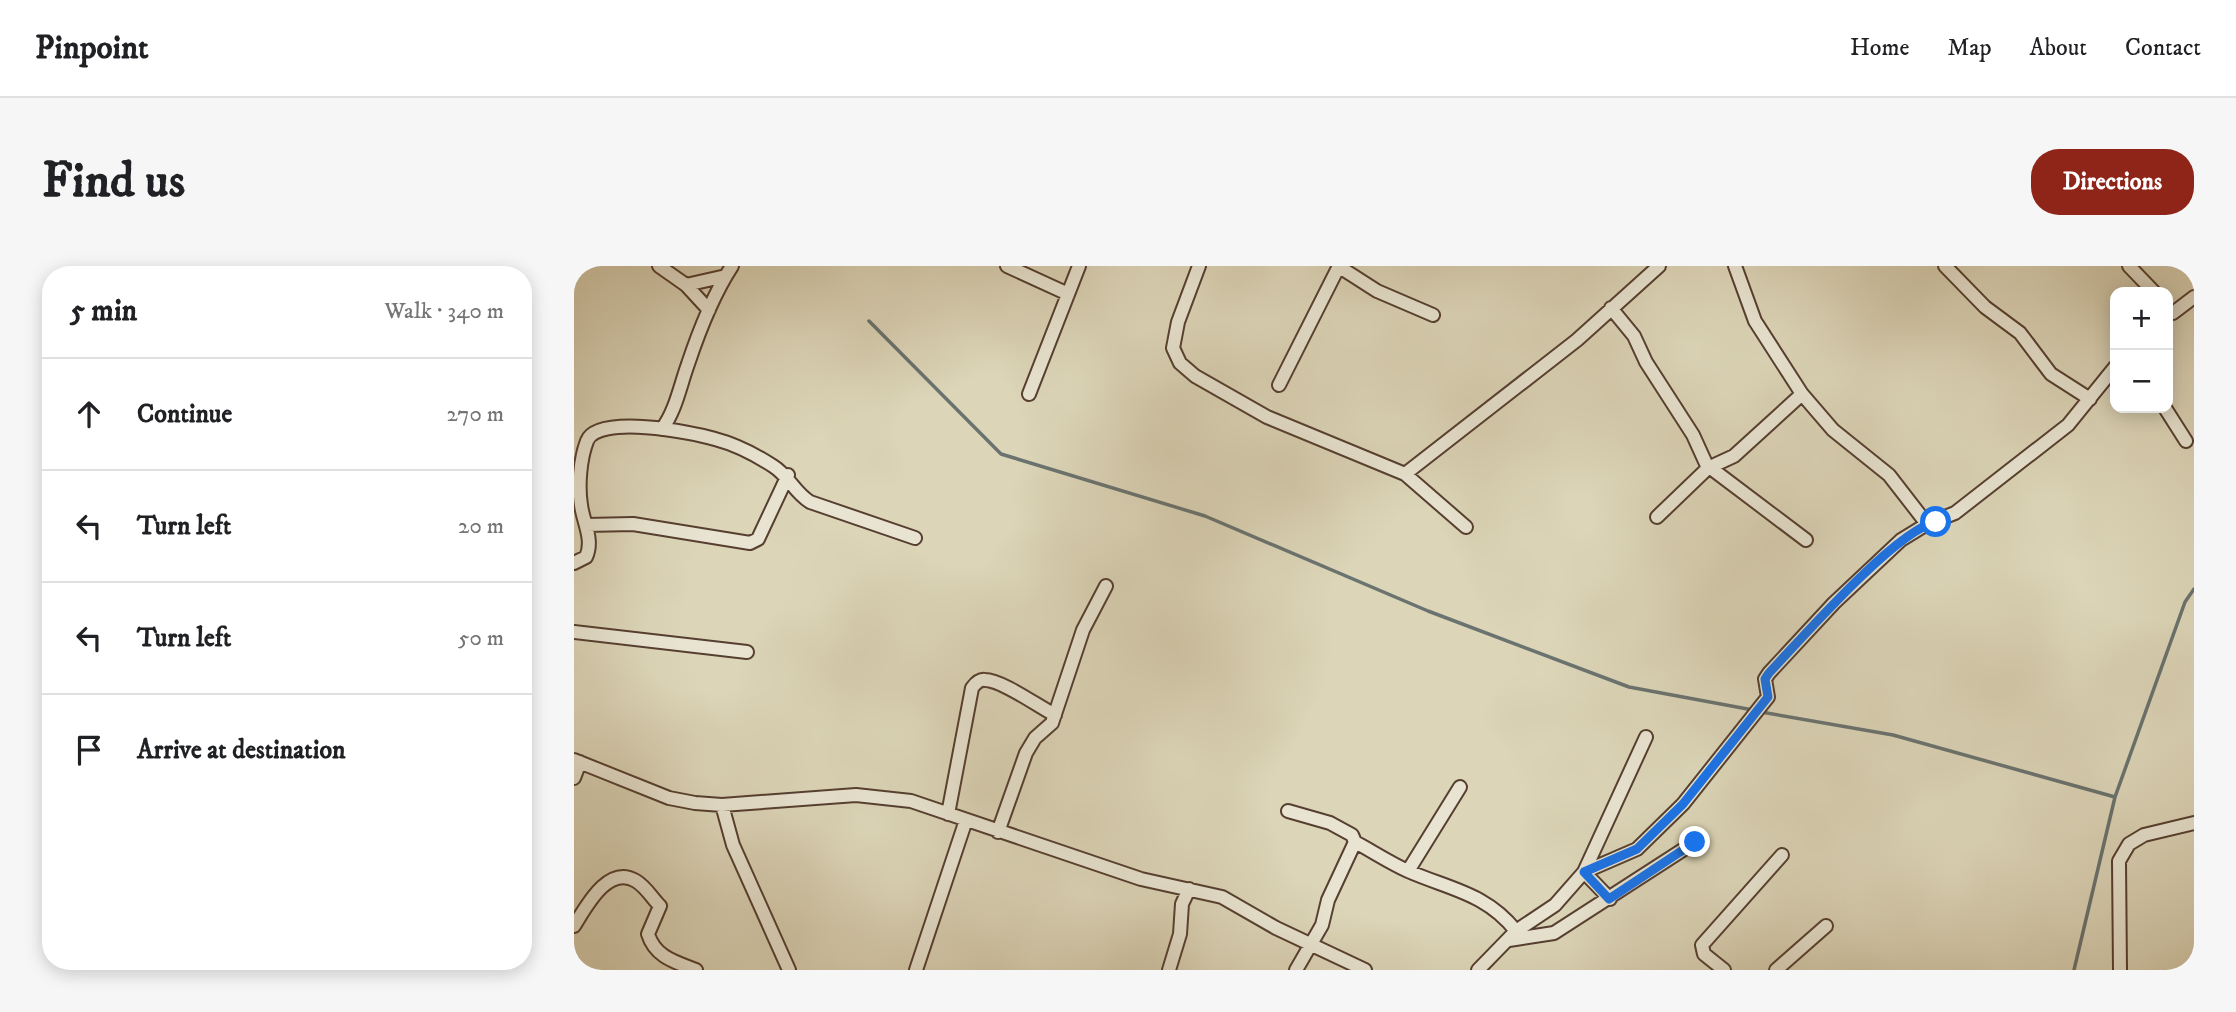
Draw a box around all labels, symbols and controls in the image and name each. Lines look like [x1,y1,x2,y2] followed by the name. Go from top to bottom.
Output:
[35,28,149,69] text: Pinpoint
[1850,33,1909,63] text: Home
[1947,33,1992,63] text: Map
[2030,33,2087,63] text: About
[2125,33,2201,63] text: Contact
[2031,149,2194,215] button: Directions
[42,151,185,213] text: Find us
[2110,287,2173,413] map controls
[2110,287,2173,350] button: +
[70,293,137,330] text: 5 min
[384,297,504,326] text: Walk · 340 m
[2110,350,2173,413] button: −
[70,395,108,433] icon: ahead
[137,398,232,431] text: Continue
[447,400,504,429] text: 270 m
[1920,506,1951,537] route start
[70,507,108,545] icon: left
[137,510,231,543] text: Turn left
[458,512,504,541] text: 20 m
[70,619,108,657] icon: left
[137,622,231,655] text: Turn left
[458,624,504,653] text: 50 m
[70,731,108,769] icon: arrive
[137,734,346,767] text: Arrive at destination
[1679,826,1710,857] route end

